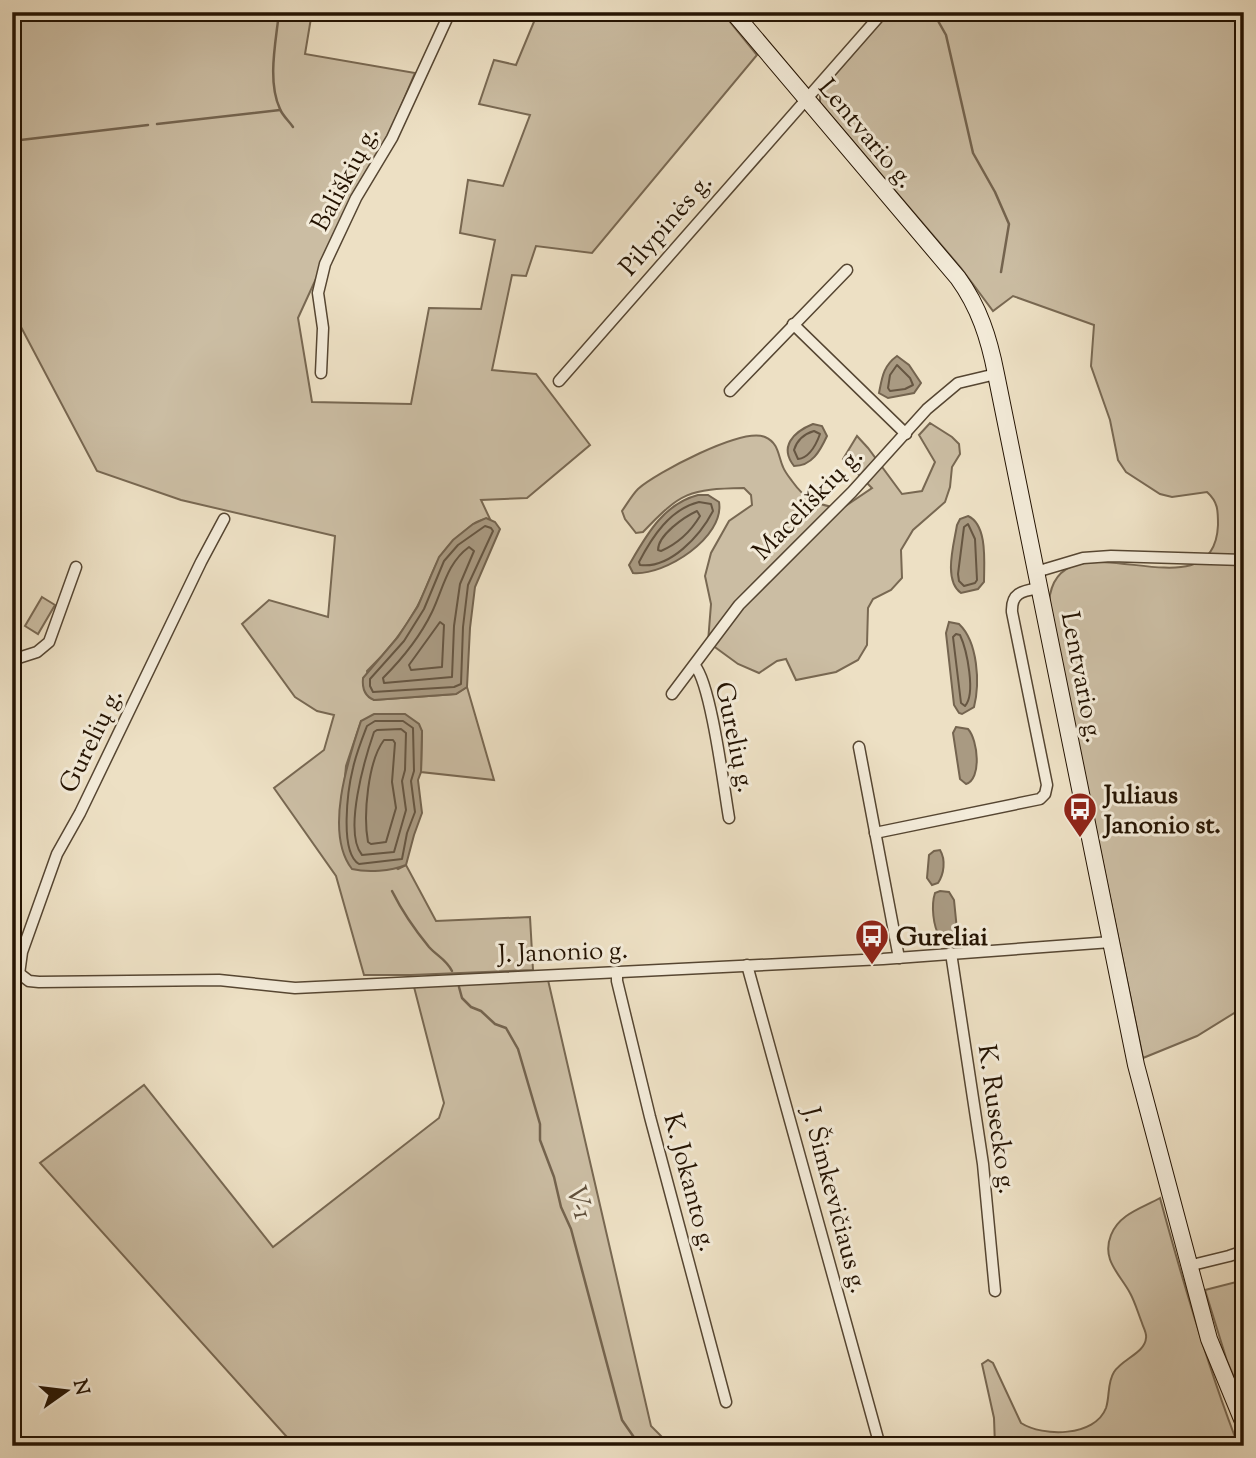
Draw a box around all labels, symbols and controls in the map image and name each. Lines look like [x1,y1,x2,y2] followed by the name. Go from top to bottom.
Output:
[808,72,922,197] street label: Lentvario g.
[303,120,389,238] street label: Bališkių g.
[612,166,722,285] street label: Pilypinės g.
[745,440,873,570] street label: Maceliškių g.
[1050,609,1111,746] street label: Lentvario g.
[704,679,763,796] street label: Gurelių g.
[51,683,133,800] street label: Gurelių g.
[1102,778,1221,845] place label: Juliaus Janonio st.
[1061,790,1099,839] bus stop icon: Juliaus Janonio st.
[853,917,891,966] bus stop icon: Gureliai
[896,920,989,957] place label: Gureliai
[495,933,629,974] street label: J. Janonio g.
[967,1042,1024,1196] street label: K. Rusecko g.
[790,1102,876,1298] street label: J. Šimkevičiaus g.
[652,1109,725,1256] street label: K. Jokanto g.
[554,1181,602,1225] water label: V-1
[32,1356,102,1426] north arrow
[65,1377,95,1398] text: N

